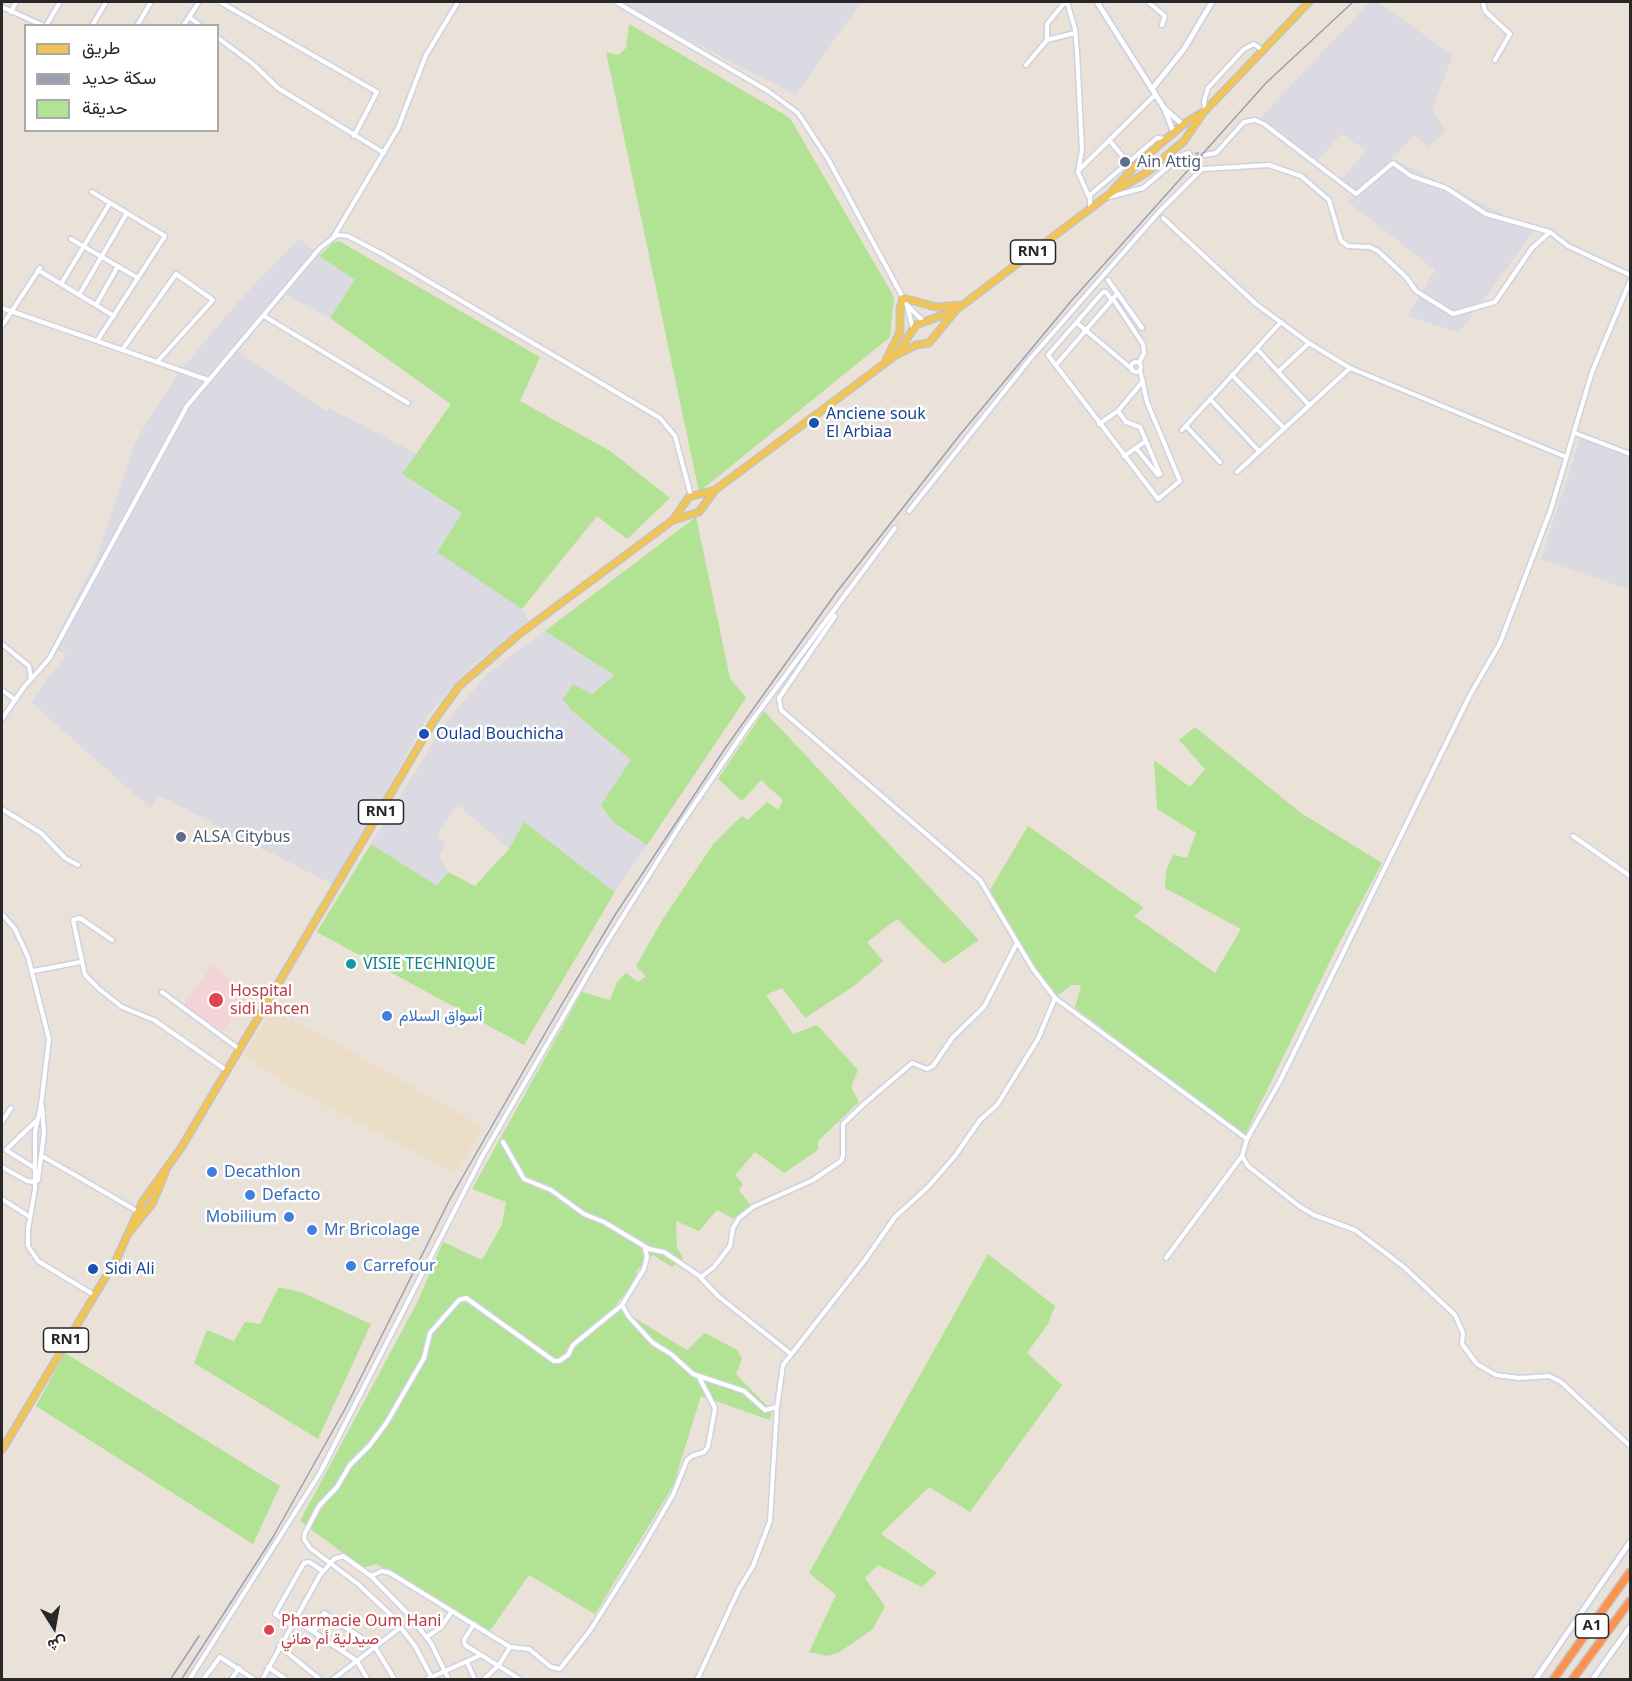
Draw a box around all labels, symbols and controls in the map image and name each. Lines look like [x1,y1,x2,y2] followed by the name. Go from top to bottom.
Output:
[24,24,219,132] legend
[82,35,120,59] text: طريق
[82,65,156,89] text: سكة حديد
[82,95,128,119] text: حديقة
[1137,152,1201,172] place label: Ain Attig
[1118,155,1132,169] marker: Ain Attig
[1010,240,1056,264] road number: RN1
[826,404,926,442] place label: Anciene souk El Arbiaa
[807,416,821,430] marker: Anciene souk El Arbiaa
[436,724,564,744] place label: Oulad Bouchicha
[417,727,431,741] marker: Oulad Bouchicha
[358,800,404,824] road number: RN1
[193,827,290,847] place label: ALSA Citybus
[174,830,188,844] marker: ALSA Citybus
[363,954,496,974] place label: VISIE TECHNIQUE
[344,957,358,971] marker: VISIE TECHNIQUE
[230,981,310,1019] place label: Hospital sidi lahcen
[207,991,225,1009] marker: Hospital sidi lahcen
[399,1006,482,1026] place label: أسواق السلام
[380,1009,394,1023] marker: أسواق السلام
[224,1162,301,1182] place label: Decathlon
[205,1165,219,1179] marker: Decathlon
[262,1185,320,1205] place label: Defacto
[243,1188,257,1202] marker: Defacto
[206,1207,277,1227] place label: Mobilium
[282,1210,296,1224] marker: Mobilium
[324,1220,420,1240] place label: Mr Bricolage
[305,1223,319,1237] marker: Mr Bricolage
[363,1256,436,1276] place label: Carrefour
[105,1259,155,1279] place label: Sidi Ali
[344,1259,358,1273] marker: Carrefour
[86,1262,100,1276] marker: Sidi Ali
[44,1328,88,1352] road number: RN1
[24,1597,84,1657] north arrow
[281,1611,441,1649] place label: Pharmacie Oum Hani صيدلية أم هاني
[1576,1614,1608,1638] road number: A1
[262,1623,276,1637] marker: Pharmacie Oum Hani صيدلية أم هاني
[46,1632,69,1657] text: ش

